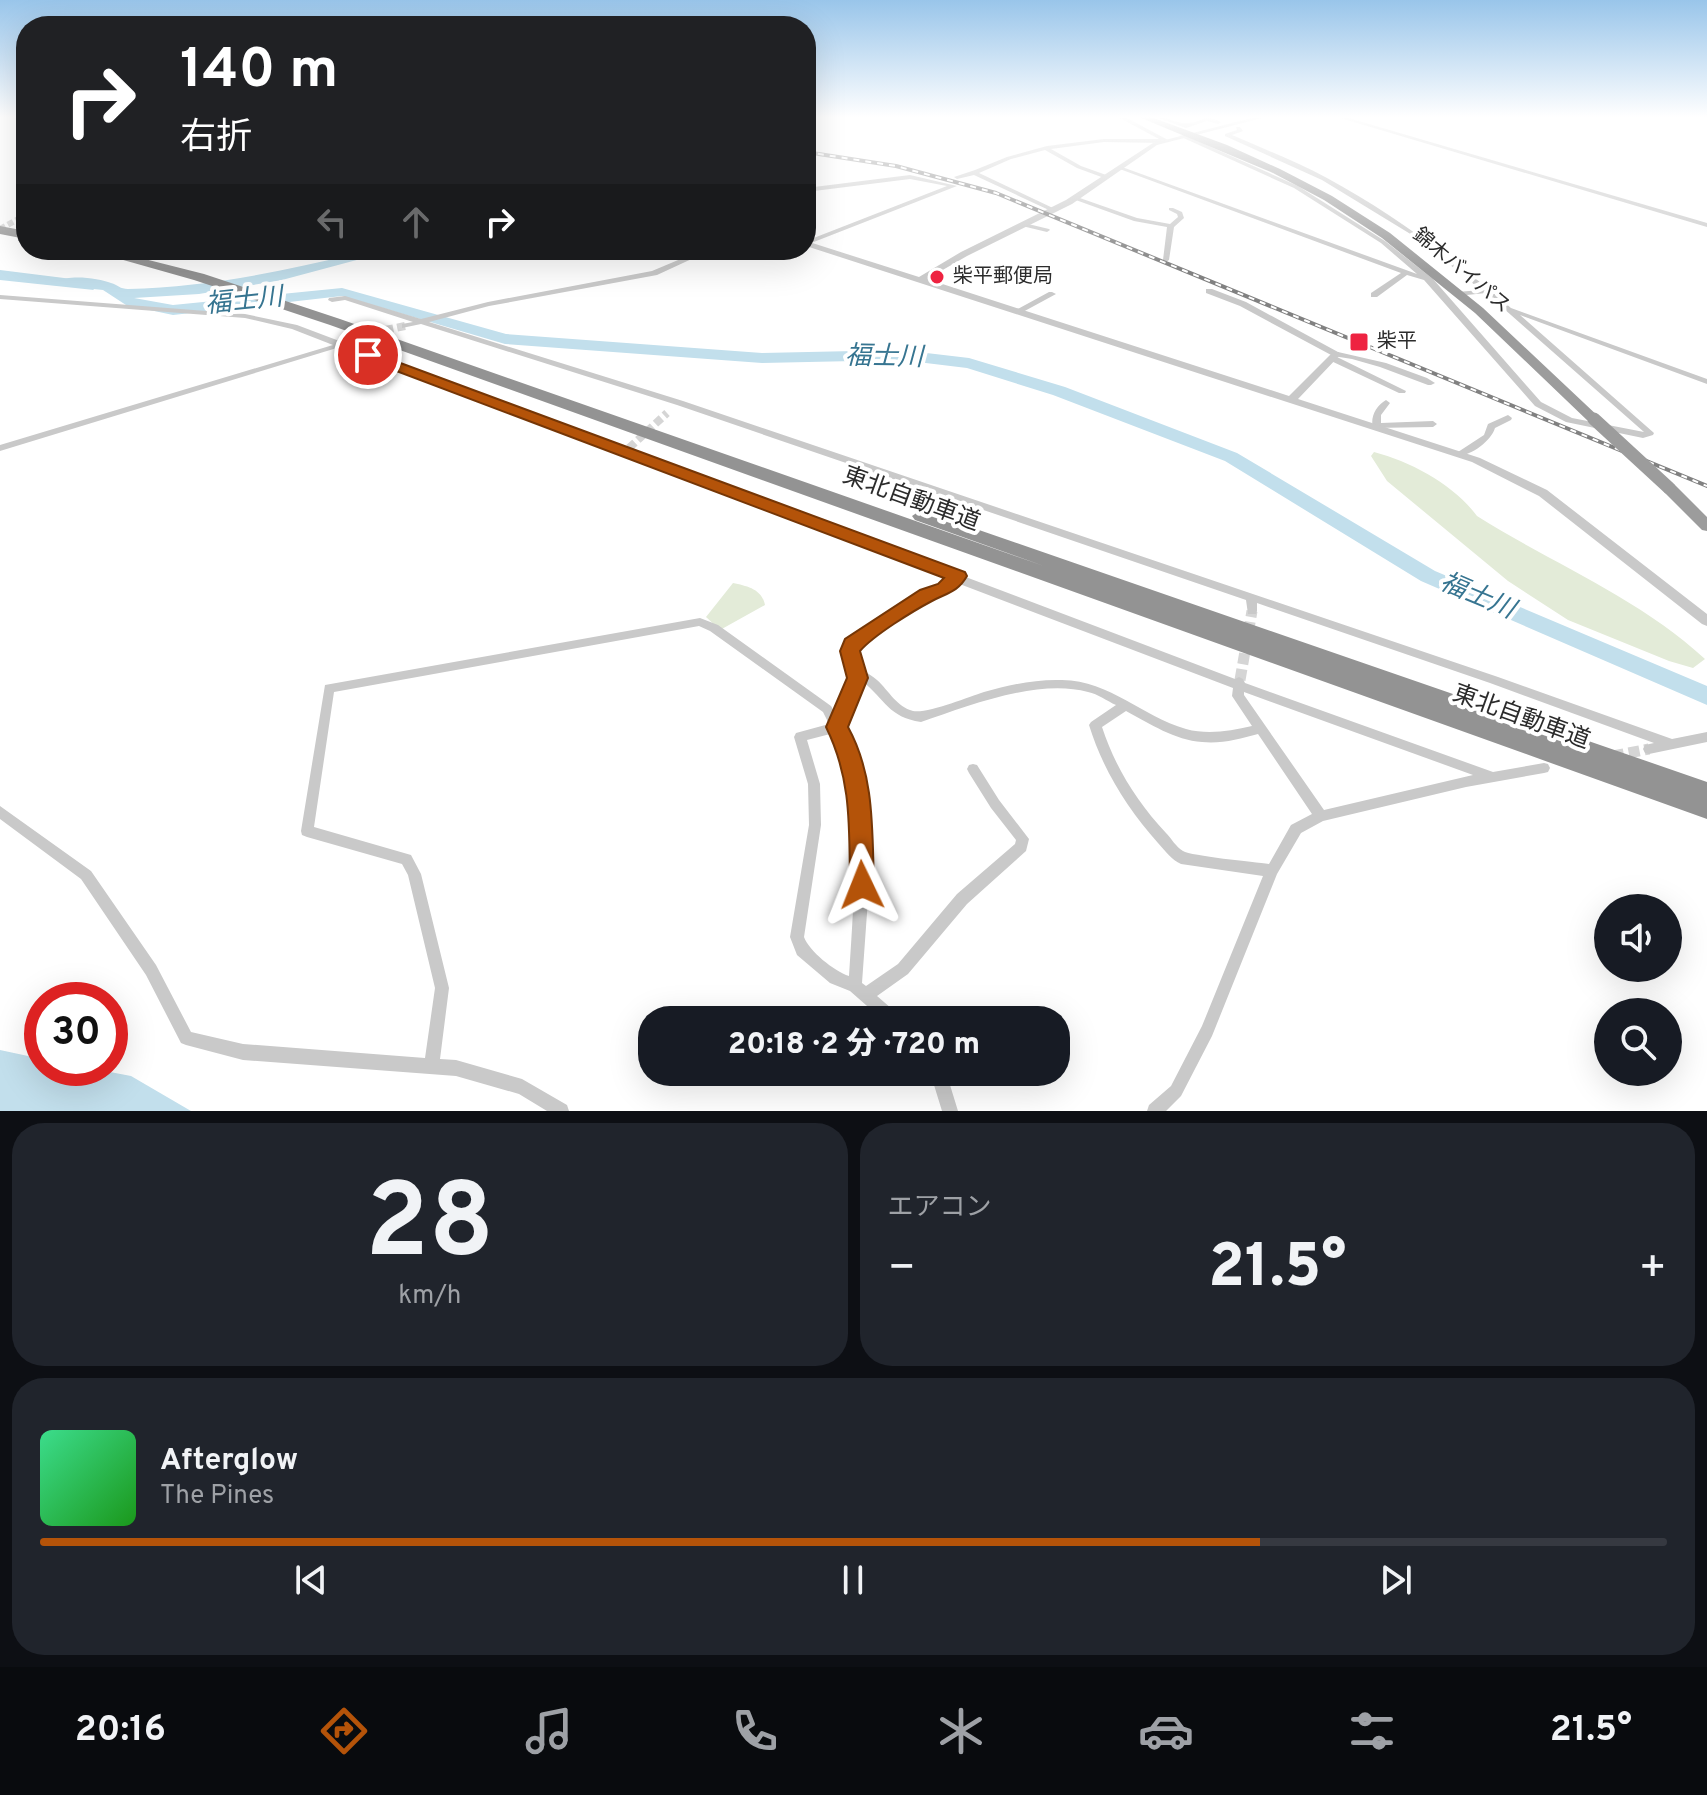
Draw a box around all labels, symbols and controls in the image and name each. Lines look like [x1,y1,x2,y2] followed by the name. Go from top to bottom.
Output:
[180,37,338,107] text: 140 m
[48,48,152,152] icon: right
[180,116,252,162] text: 右折
[310,200,354,244] icon: left
[394,200,438,244] icon: ahead
[478,200,522,244] icon: right
[1407,223,1515,319] street label: 錦木バイパス
[953,264,1053,290] place label: 柴平郵便局
[928,268,946,286] marker: 柴平郵便局
[203,281,287,322] water label: 福士川
[334,321,402,389] pin
[1377,329,1417,355] place label: 柴平
[1348,331,1370,353] marker: 柴平
[346,333,390,377] icon: arrive
[845,341,926,375] water label: 福士川
[838,461,984,539] street label: 東北自動車道
[1435,567,1522,629] water label: 福士川
[1448,679,1594,757] street label: 東北自動車道
[820,843,904,927] position arrow
[1594,894,1682,1086] map controls
[1594,894,1682,982] button: sound
[24,982,128,1086] speed limit sign: 30
[1594,998,1682,1086] button: search
[728,1027,980,1064] text: 20:18 · 2 分 · 720 m
[365,1162,494,1294] text: 28
[888,1192,992,1225] text: エアコン
[1208,1232,1346,1308] text: 21.5°
[888,1242,916,1298] text: −
[1639,1242,1667,1298] text: +
[398,1280,461,1313] text: km/h
[160,1443,298,1480] text: Afterglow
[160,1480,274,1513] text: The Pines
[289,1558,333,1602] icon: previous
[831,1558,875,1602] icon: pause
[1374,1558,1418,1602] icon: next
[316,1703,372,1759] icon: directions
[521,1703,577,1759] icon: music
[727,1703,783,1759] icon: phone
[933,1703,989,1759] icon: climate
[1138,1703,1194,1759] icon: car
[1344,1703,1400,1759] icon: filters
[75,1708,166,1754] text: 20:16
[1550,1708,1632,1754] text: 21.5°

